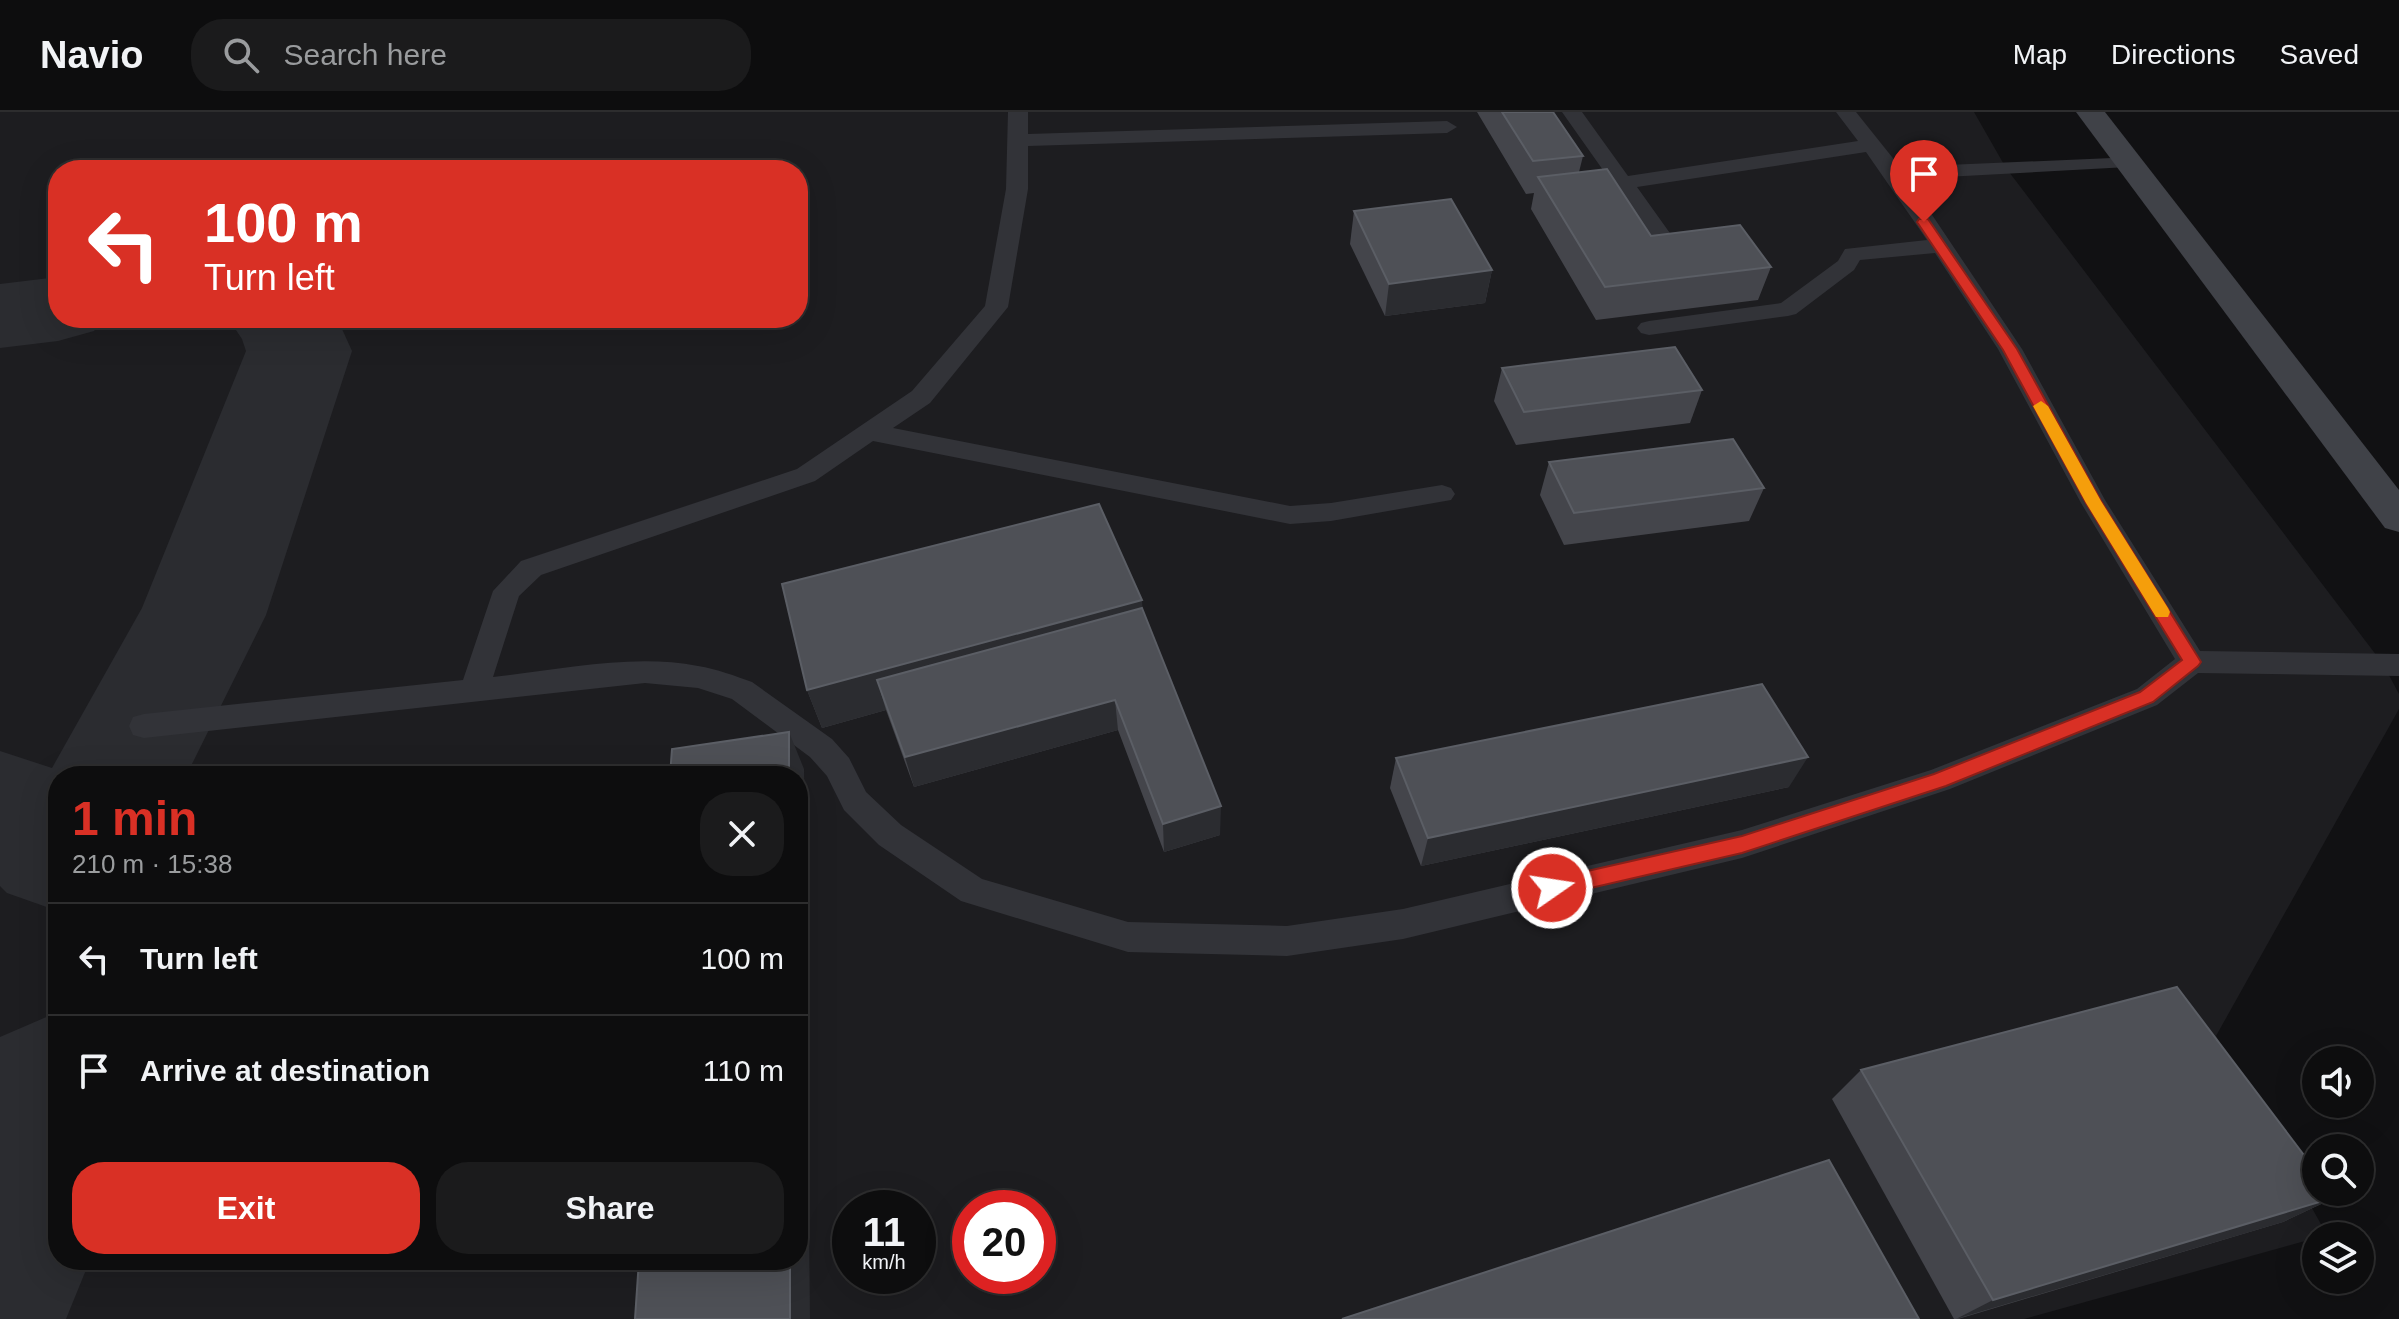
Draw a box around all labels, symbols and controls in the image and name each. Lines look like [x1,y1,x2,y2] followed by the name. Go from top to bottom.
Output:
[191,19,751,91] search box
[219,33,263,77] icon: search
[40,34,143,76] text: Navio
[283,38,447,71] text: Search here
[2013,39,2067,70] text: Map
[2111,39,2236,70] text: Directions
[2280,39,2359,70] text: Saved
[1890,140,1958,222] pin
[1902,152,1946,196] icon: arrive
[204,191,363,254] text: 100 m
[72,192,176,296] icon: left
[204,257,335,298] text: Turn left
[72,792,197,845] text: 1 min
[700,792,784,876] button: close
[1510,846,1594,930] position arrow
[72,849,232,879] text: 210 m · 15:38
[72,937,116,981] icon: left
[140,942,258,975] text: Turn left
[701,942,784,975] text: 100 m
[2302,1046,2374,1294] map controls
[2302,1046,2374,1118] button: sound
[72,1049,116,1093] icon: arrive
[140,1054,430,1087] text: Arrive at destination
[703,1054,784,1087] text: 110 m
[2302,1134,2374,1206] button: search
[72,1162,420,1254] button: Exit
[436,1162,784,1254] button: Share
[952,1190,1056,1294] speed limit sign: 20
[863,1210,905,1254] text: 11
[2302,1222,2374,1294] button: layers
[862,1251,906,1273] text: km/h

